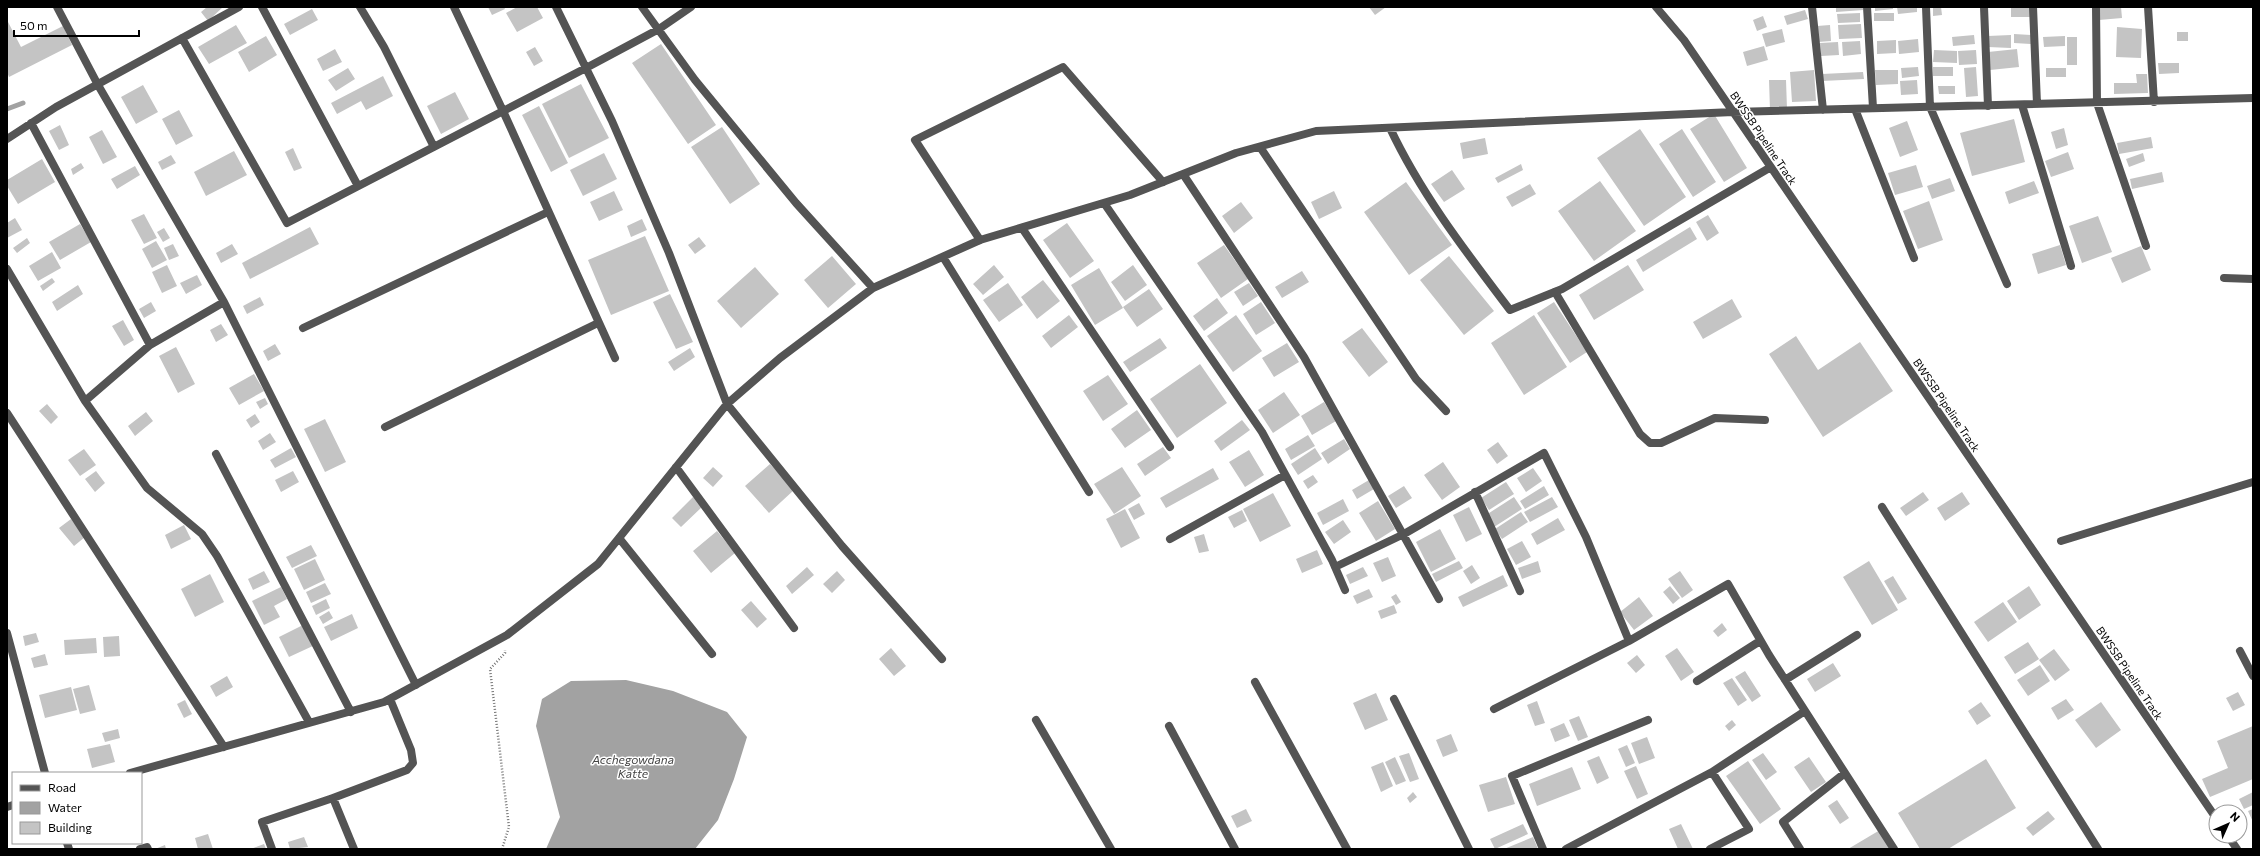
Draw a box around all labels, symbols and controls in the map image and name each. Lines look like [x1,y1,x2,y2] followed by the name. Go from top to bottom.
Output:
[14,12,139,38] scale bar
[20,18,48,32] text: 50 m
[1728,89,1800,187] street label: BWSSB Pipeline Track
[1911,356,1983,454] street label: BWSSB Pipeline Track
[2094,624,2166,722] street label: BWSSB Pipeline Track
[591,752,674,780] water label: Acchegowdana Katte
[12,772,142,844] legend
[48,780,76,794] text: Road
[48,800,82,814] text: Water
[2208,804,2248,844] north arrow
[2228,809,2243,824] text: N
[48,820,92,834] text: Building

